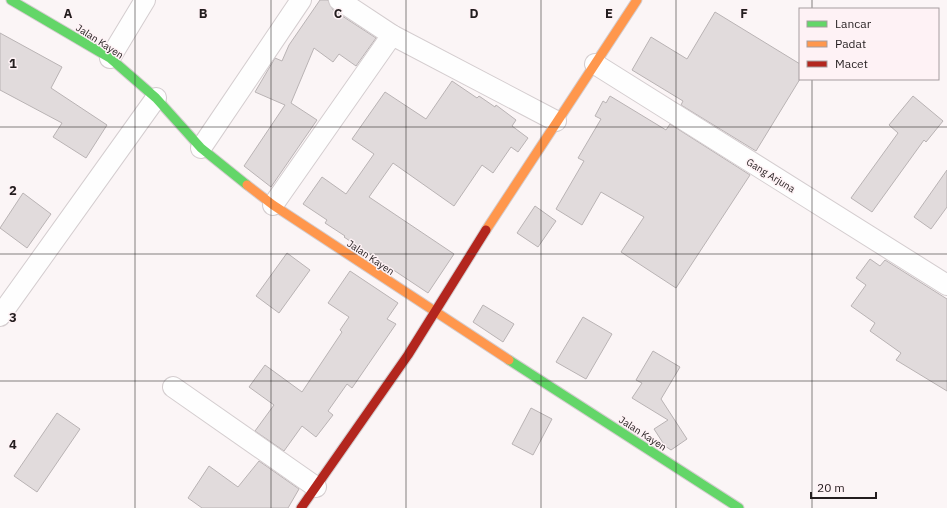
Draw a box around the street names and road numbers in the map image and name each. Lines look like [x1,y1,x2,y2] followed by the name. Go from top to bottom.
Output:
[73,21,126,62] street label: Jalan Kayen
[744,155,798,196] street label: Gang Arjuna
[345,237,397,278] street label: Jalan Kayen
[616,413,669,454] street label: Jalan Kayen

